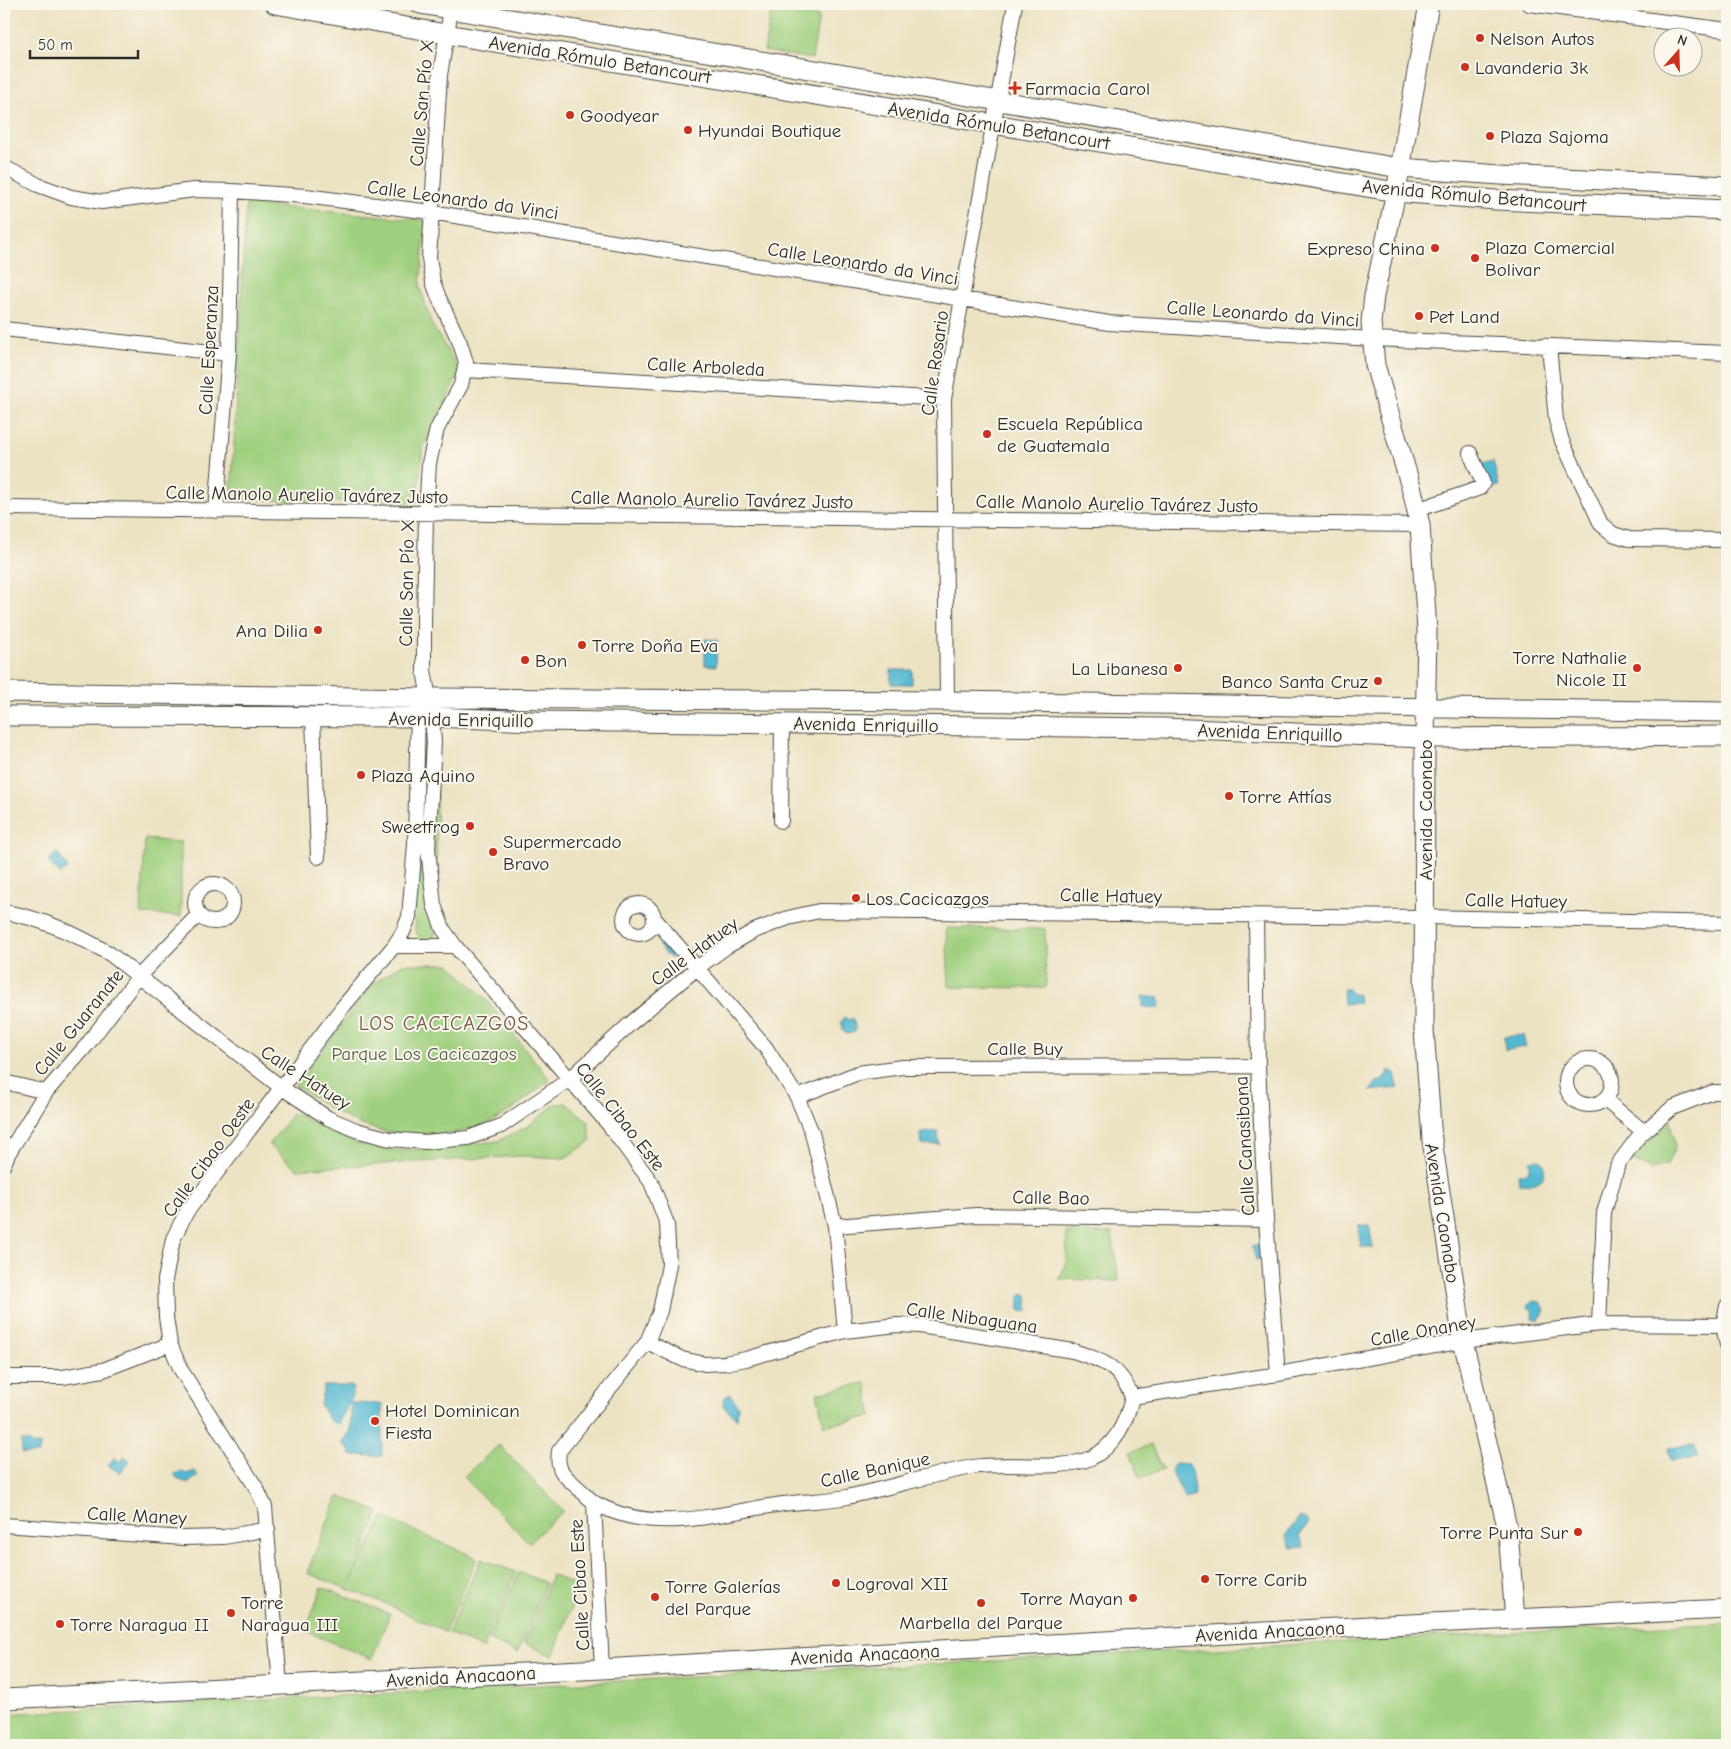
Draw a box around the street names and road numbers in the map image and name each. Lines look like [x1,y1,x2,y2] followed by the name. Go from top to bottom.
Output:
[487,32,713,89] street label: Avenida Rómulo Betancourt
[405,39,438,167] street label: Calle San Pío X
[886,98,1112,155] street label: Avenida Rómulo Betancourt
[1361,175,1587,217] street label: Avenida Rómulo Betancourt
[366,176,560,224] street label: Calle Leonardo da Vinci
[766,238,960,290] street label: Calle Leonardo da Vinci
[195,285,223,415] street label: Calle Esperanza
[1166,296,1360,332] street label: Calle Leonardo da Vinci
[917,309,953,417] street label: Calle Rosario
[646,353,765,381] street label: Calle Arboleda
[165,482,448,508] street label: Calle Manolo Aurelio Tavárez Justo
[570,487,853,513] street label: Calle Manolo Aurelio Tavárez Justo
[975,491,1258,517] street label: Calle Manolo Aurelio Tavárez Justo
[395,519,419,647] street label: Calle San Pío X
[388,708,534,732] street label: Avenida Enriquillo
[793,713,939,737] street label: Avenida Enriquillo
[1197,719,1343,747] street label: Avenida Enriquillo
[1415,739,1437,881] street label: Avenida Caonabo
[1060,884,1163,908] street label: Calle Hatuey
[1465,889,1568,913] street label: Calle Hatuey
[647,913,743,991] street label: Calle Hatuey
[29,965,128,1080] street label: Calle Guaranate
[987,1038,1063,1060] street label: Calle Buy
[257,1041,355,1115] street label: Calle Hatuey
[571,1058,669,1175] street label: Calle Cibao Este
[1230,1075,1260,1216] street label: Calle Canasibana
[158,1094,259,1222] street label: Calle Cibao Oeste
[1420,1142,1464,1285] street label: Avenida Caonabo
[1012,1186,1090,1210] street label: Calle Bao
[905,1298,1039,1338] street label: Calle Nibaguana
[1369,1311,1478,1351] street label: Calle Onaney
[819,1448,932,1492] street label: Calle Banique
[86,1502,188,1530] street label: Calle Maney
[566,1519,594,1651] street label: Calle Cibao Este
[1195,1617,1345,1647] street label: Avenida Anacaona
[790,1640,940,1670] street label: Avenida Anacaona
[386,1662,536,1692] street label: Avenida Anacaona

